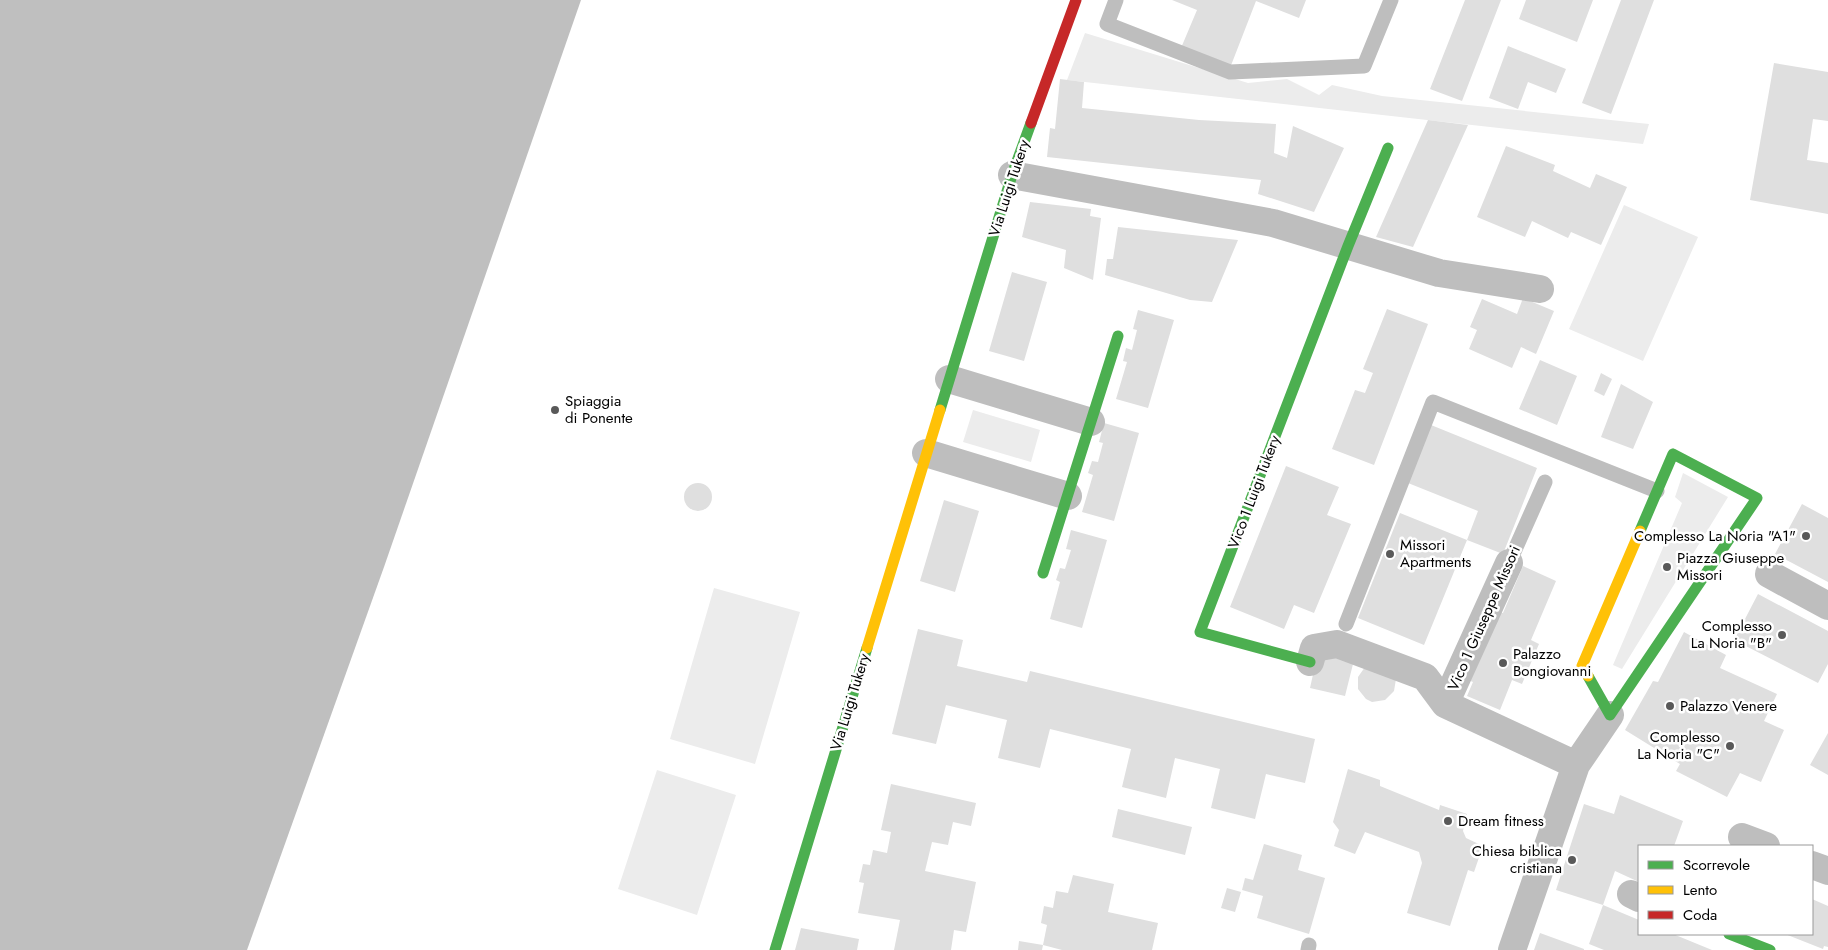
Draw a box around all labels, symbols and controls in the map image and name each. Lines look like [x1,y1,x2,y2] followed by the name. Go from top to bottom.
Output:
[983,136,1035,239] street label: Via Luigi Tukery
[565,390,633,429] place label: Spiaggia di Ponente
[549,404,561,416] marker: Spiaggia di Ponente
[1222,432,1286,552] street label: Vico 1 Luigi Tukery
[1634,525,1796,547] place label: Complesso La Noria "A1"
[1800,530,1812,542] marker: Complesso La Noria "A1"
[1400,534,1471,573] place label: Missori Apartments
[1442,542,1526,694] street label: Vico 1 Giuseppe Missori
[1677,547,1785,586] place label: Piazza Giuseppe Missori
[1384,548,1396,560] marker: Missori Apartments
[1661,561,1673,573] marker: Piazza Giuseppe Missori
[1691,615,1772,654] place label: Complesso La Noria "B"
[1776,629,1788,641] marker: Complesso La Noria "B"
[1513,643,1591,682] place label: Palazzo Bongiovanni
[825,650,875,753] street label: Via Luigi Tukery
[1497,657,1509,669] marker: Palazzo Bongiovanni
[1680,695,1777,717] place label: Palazzo Venere
[1664,700,1676,712] marker: Palazzo Venere
[1637,726,1720,765] place label: Complesso La Noria "C"
[1724,740,1736,752] marker: Complesso La Noria "C"
[1458,810,1544,832] place label: Dream fitness
[1442,815,1454,827] marker: Dream fitness
[1472,840,1562,879] place label: Chiesa biblica cristiana
[1638,845,1813,935] legend
[1566,854,1578,866] marker: Chiesa biblica cristiana
[1683,854,1750,876] text: Scorrevole
[1683,879,1717,901] text: Lento
[1683,904,1717,926] text: Coda

